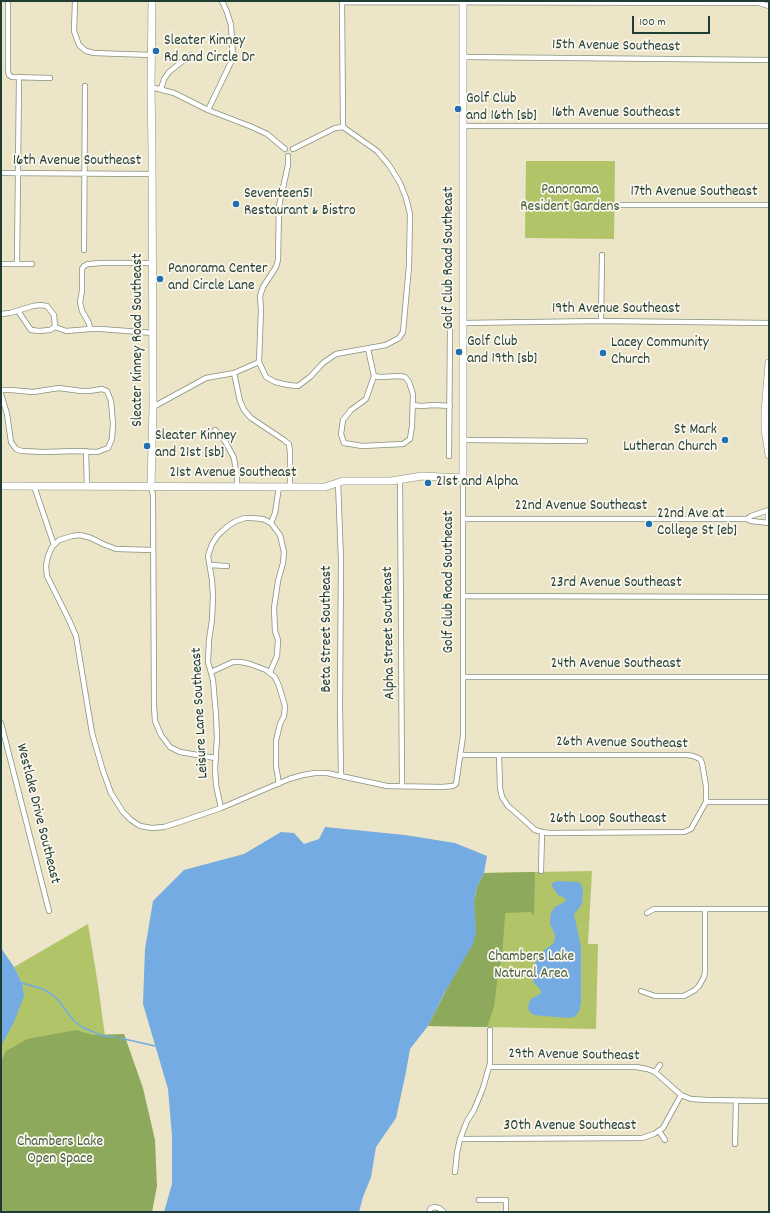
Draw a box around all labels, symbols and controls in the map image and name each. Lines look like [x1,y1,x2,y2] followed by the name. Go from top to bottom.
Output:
[634,8,712,34] scale bar
[639,14,666,31] text: 100 m
[164,33,255,68] place label: Sleater Kinney Rd and Circle Dr
[552,37,680,57] street label: 15th Avenue Southeast
[151,46,161,56] marker: Sleater Kinney Rd and Circle Dr
[466,91,537,126] place label: Golf Club and 16th [sb]
[453,104,463,114] marker: Golf Club and 16th [sb]
[552,105,680,123] street label: 16th Avenue Southeast
[13,153,141,171] street label: 16th Avenue Southeast
[520,182,620,217] park label: Panorama Resident Gardens
[631,184,757,202] street label: 17th Avenue Southeast
[244,186,356,221] place label: Seventeen51 Restaurant & Bistro
[441,186,459,330] street label: Golf Club Road Southeast
[231,199,241,209] marker: Seventeen51 Restaurant & Bistro
[130,253,148,427] street label: Sleater Kinney Road Southeast
[168,261,267,296] place label: Panorama Center and Circle Lane
[155,274,165,284] marker: Panorama Center and Circle Lane
[552,301,680,319] street label: 19th Avenue Southeast
[467,334,537,369] place label: Golf Club and 19th [sb]
[611,335,709,370] place label: Lacey Community Church
[454,347,464,357] marker: Golf Club and 19th [sb]
[598,348,608,358] marker: Lacey Community Church
[623,422,717,457] place label: St Mark Lutheran Church
[155,428,236,463] place label: Sleater Kinney and 21st [sb]
[720,435,730,445] marker: St Mark Lutheran Church
[142,441,152,451] marker: Sleater Kinney and 21st [sb]
[169,465,297,483] street label: 21st Avenue Southeast
[436,474,518,492] place label: 21st and Alpha
[423,478,433,488] marker: 21st and Alpha
[515,498,647,516] street label: 22nd Avenue Southeast
[657,506,737,541] place label: 22nd Ave at College St [eb]
[441,510,459,654] street label: Golf Club Road Southeast
[644,519,654,529] marker: 22nd Ave at College St [eb]
[319,565,337,693] street label: Beta Street Southeast
[380,566,400,700] street label: Alpha Street Southeast
[550,575,682,593] street label: 23rd Avenue Southeast
[189,647,213,779] street label: Leisure Lane Southeast
[551,656,681,674] street label: 24th Avenue Southeast
[556,734,688,754] street label: 26th Avenue Southeast
[11,742,63,886] street label: Westlake Drive Southeast
[549,811,667,829] street label: 26th Loop Southeast
[488,949,574,984] park label: Chambers Lake Natural Area
[508,1046,640,1066] street label: 29th Avenue Southeast
[504,1118,636,1136] street label: 30th Avenue Southeast
[17,1134,103,1169] park label: Chambers Lake Open Space

